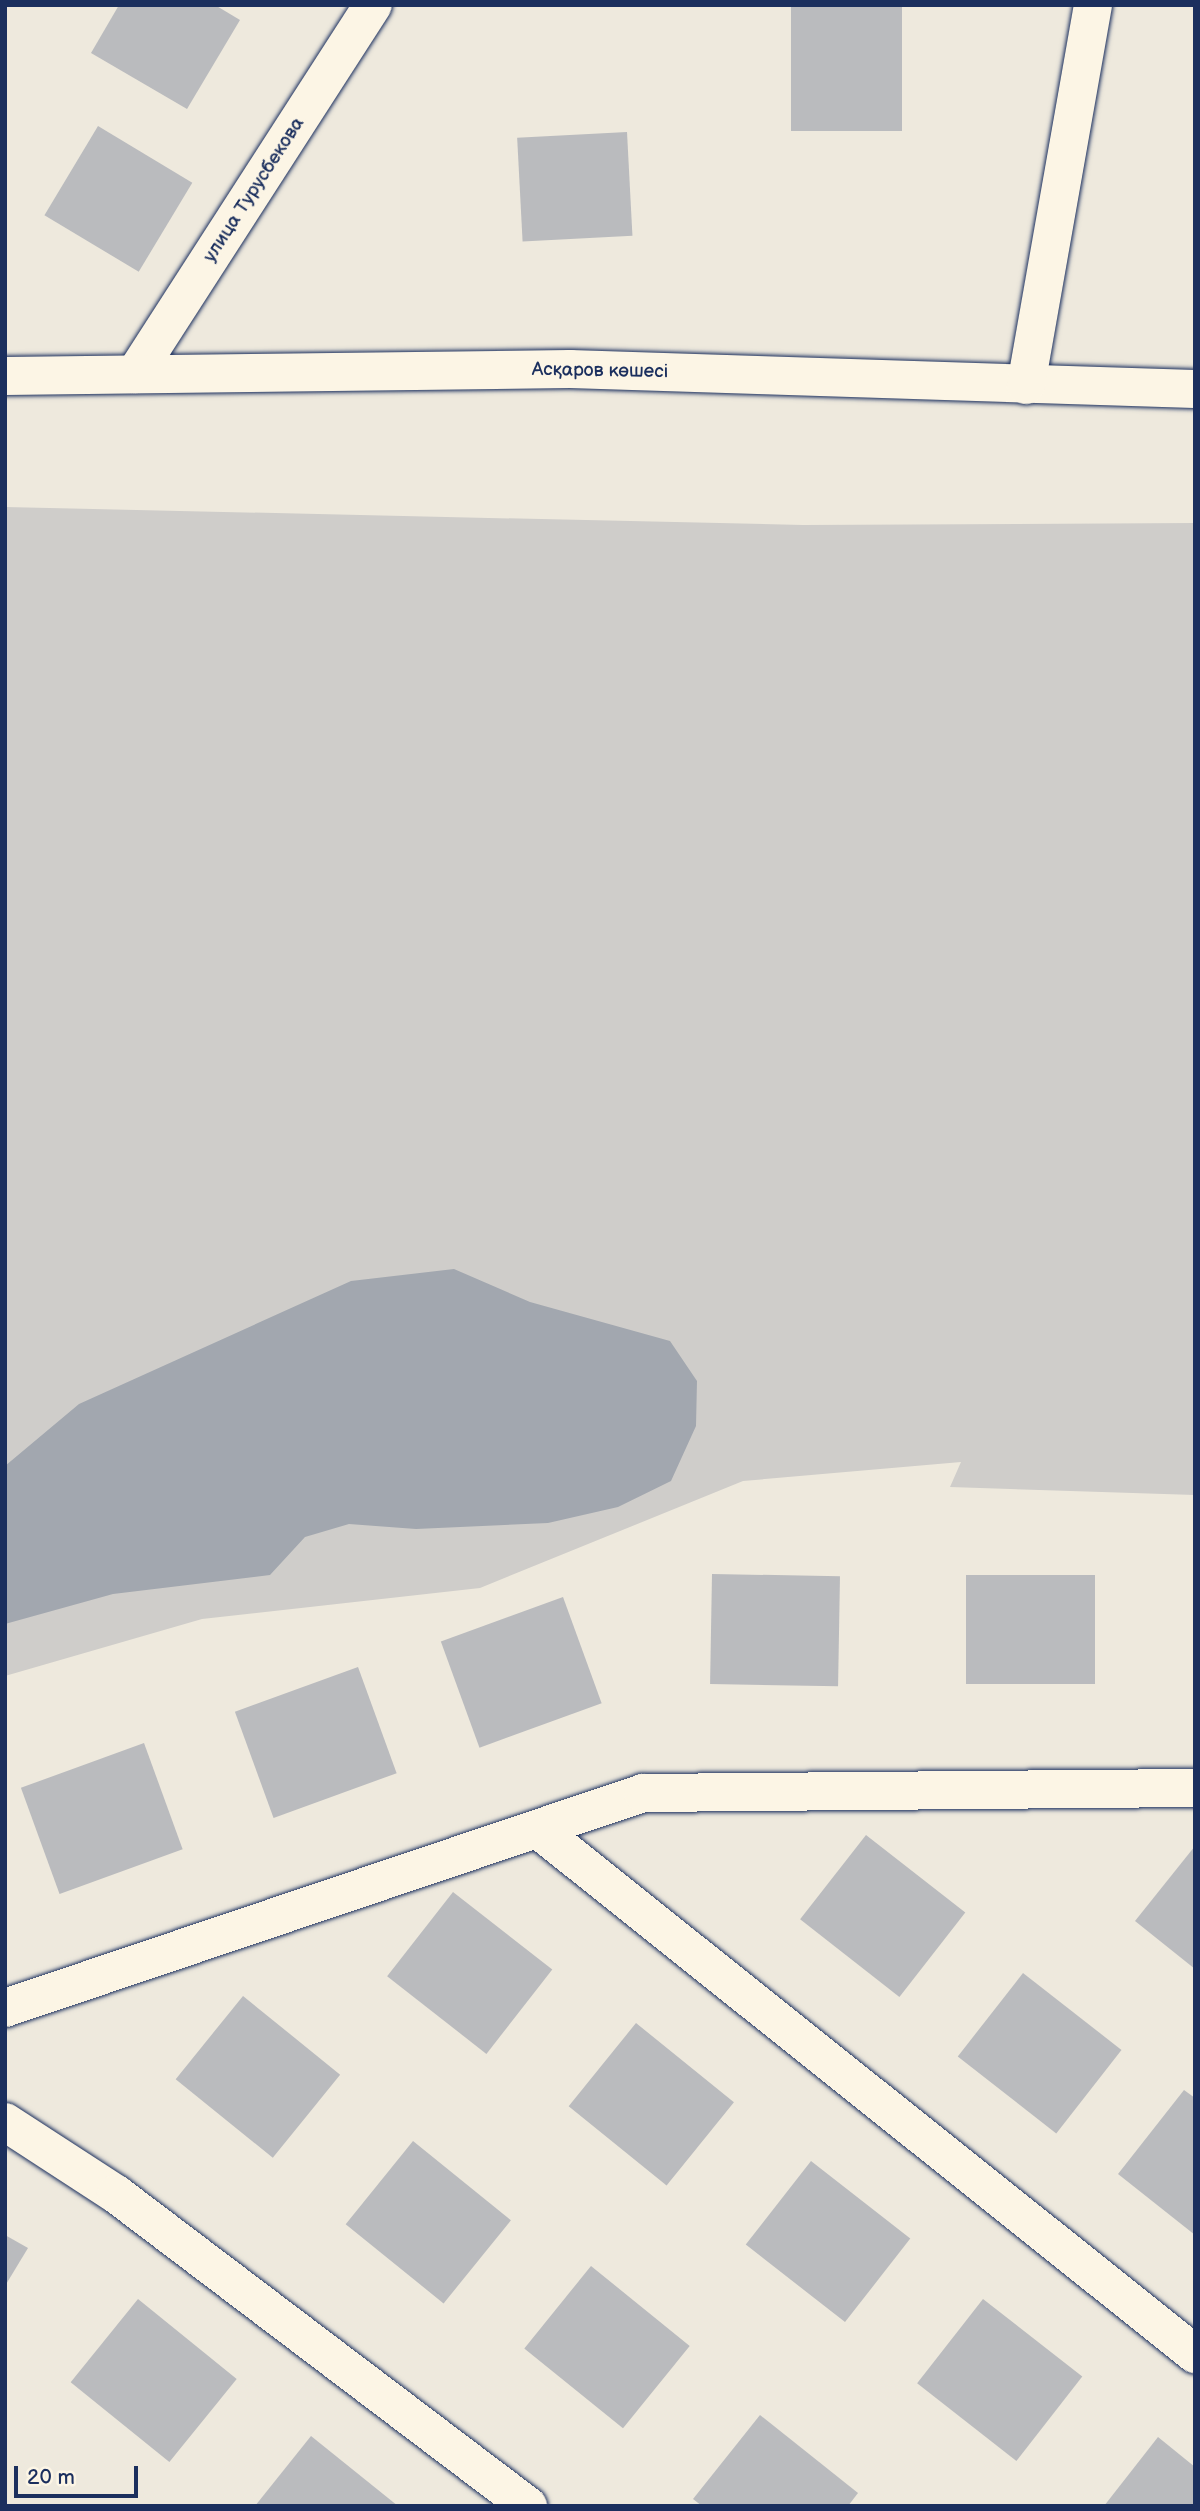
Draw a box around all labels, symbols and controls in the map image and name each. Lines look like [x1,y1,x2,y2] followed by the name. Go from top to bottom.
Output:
[199,113,309,267] street label: улица Турусбекова
[532,358,668,384] street label: Асқаров көшесі
[18,2452,142,2496] scale bar
[27,2465,75,2490] text: 20 m

